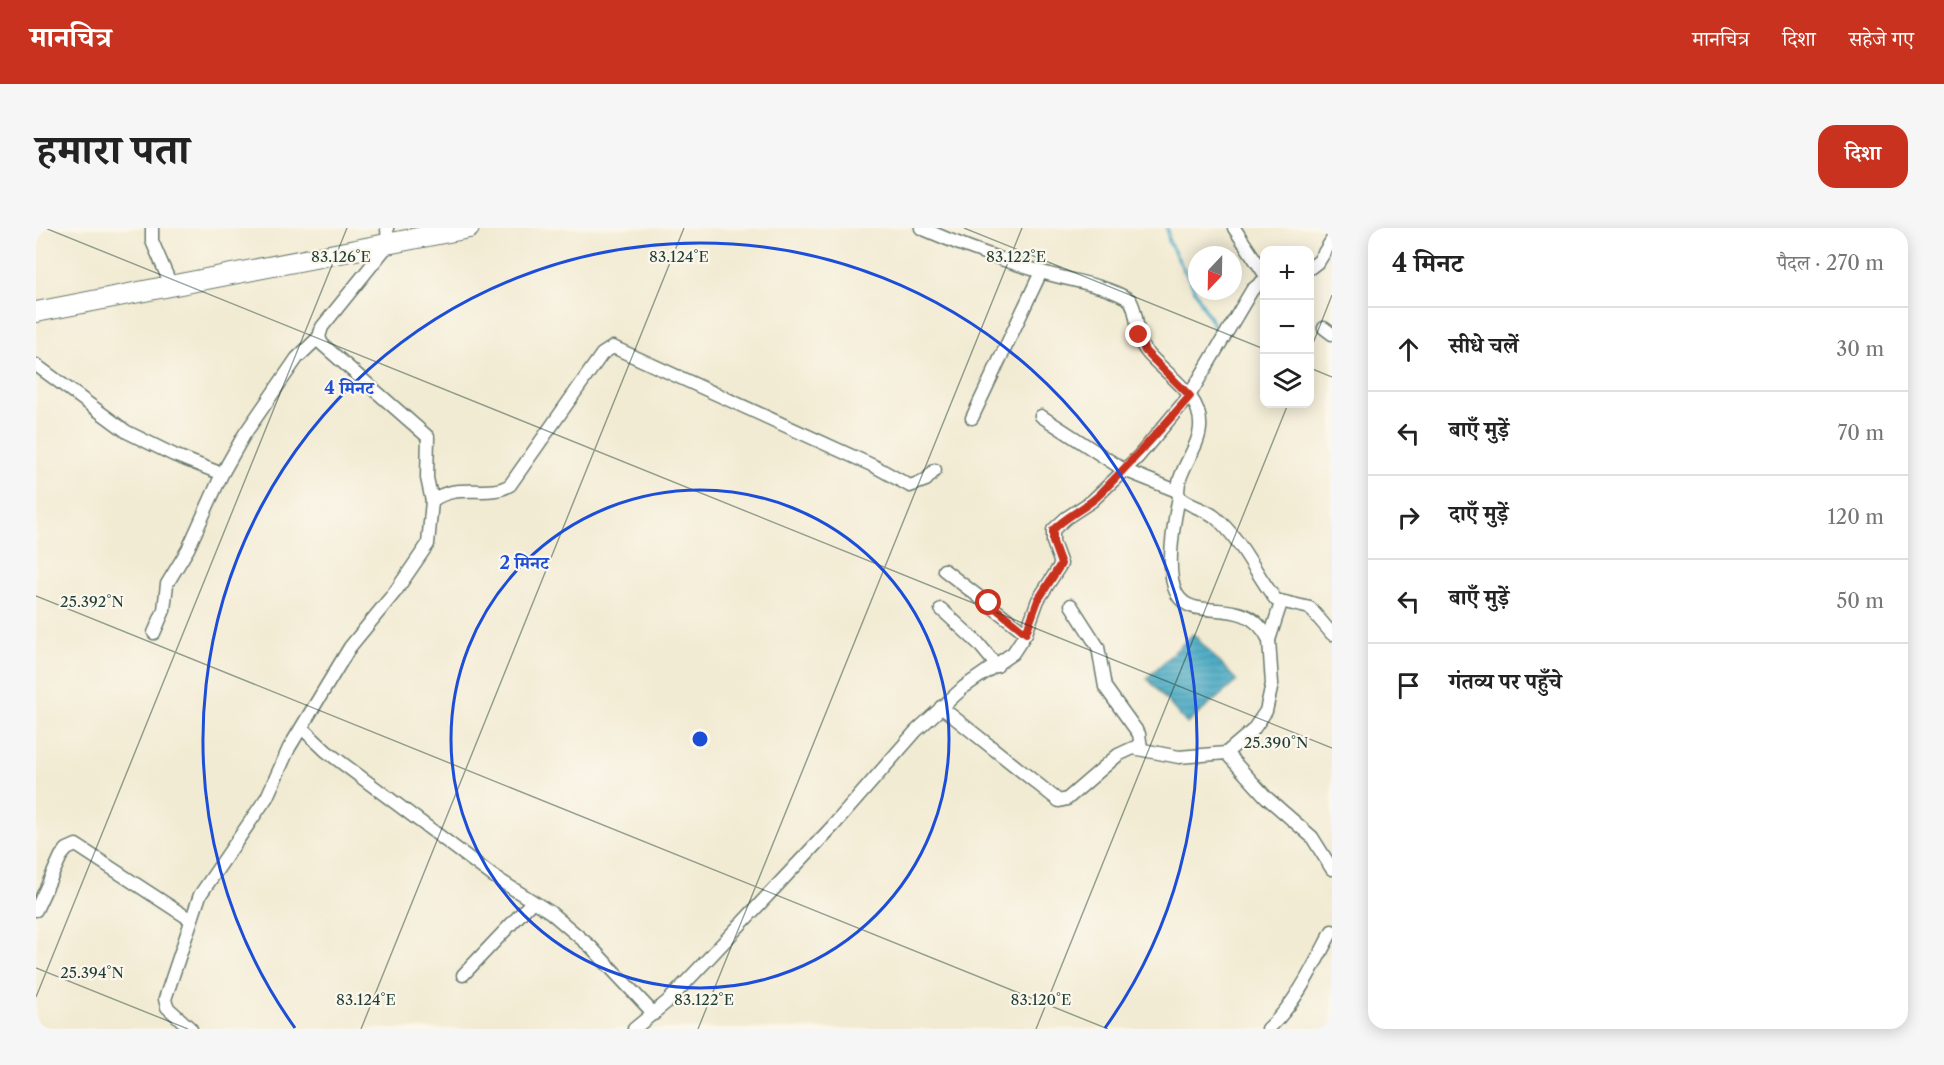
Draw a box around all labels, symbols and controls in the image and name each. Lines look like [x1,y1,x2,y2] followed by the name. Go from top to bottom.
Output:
[30,20,112,54] text: मानचित्र
[1692,26,1749,51] text: मानचित्र
[1782,26,1816,51] text: दिशा
[1849,26,1914,51] text: सहेजे गए
[36,123,189,175] text: हमारा पता
[1818,125,1908,188] button: दिशा
[1188,246,1242,300] north arrow
[1260,246,1314,408] map controls
[1260,246,1314,300] button: +
[311,247,371,266] text: 83.126°E
[649,247,709,266] text: 83.124°E
[986,247,1046,266] text: 83.122°E
[1392,247,1463,279] text: 4 मिनट
[1777,251,1884,275] text: पैदल · 270 m
[1260,300,1314,354] button: −
[1125,321,1151,347] route end
[1449,332,1518,359] text: सीधे चलें
[1392,333,1425,366] icon: ahead
[1836,337,1884,361] text: 30 m
[1260,354,1314,408] button: layers
[324,377,375,399] text: 4 मिनट
[1449,416,1509,443] text: बाएँ मुड़ें
[1392,417,1425,450] icon: left
[1838,421,1884,445] text: 70 m
[1449,500,1508,527] text: दाएँ मुड़ें
[1392,501,1425,534] icon: right
[1827,505,1884,529] text: 120 m
[499,552,550,574] text: 2 मिनट
[1449,584,1509,611] text: बाएँ मुड़ें
[1392,585,1425,618] icon: left
[975,589,1001,615] route start
[1837,589,1884,613] text: 50 m
[60,592,124,611] text: 25.392°N
[1449,668,1562,695] text: गंतव्य पर पहुँचे
[1392,669,1425,702] icon: arrive
[690,729,710,749] centre of rings
[1244,733,1308,752] text: 25.390°N
[60,963,124,982] text: 25.394°N
[336,990,396,1009] text: 83.124°E
[674,990,734,1009] text: 83.122°E
[1011,990,1071,1009] text: 83.120°E

